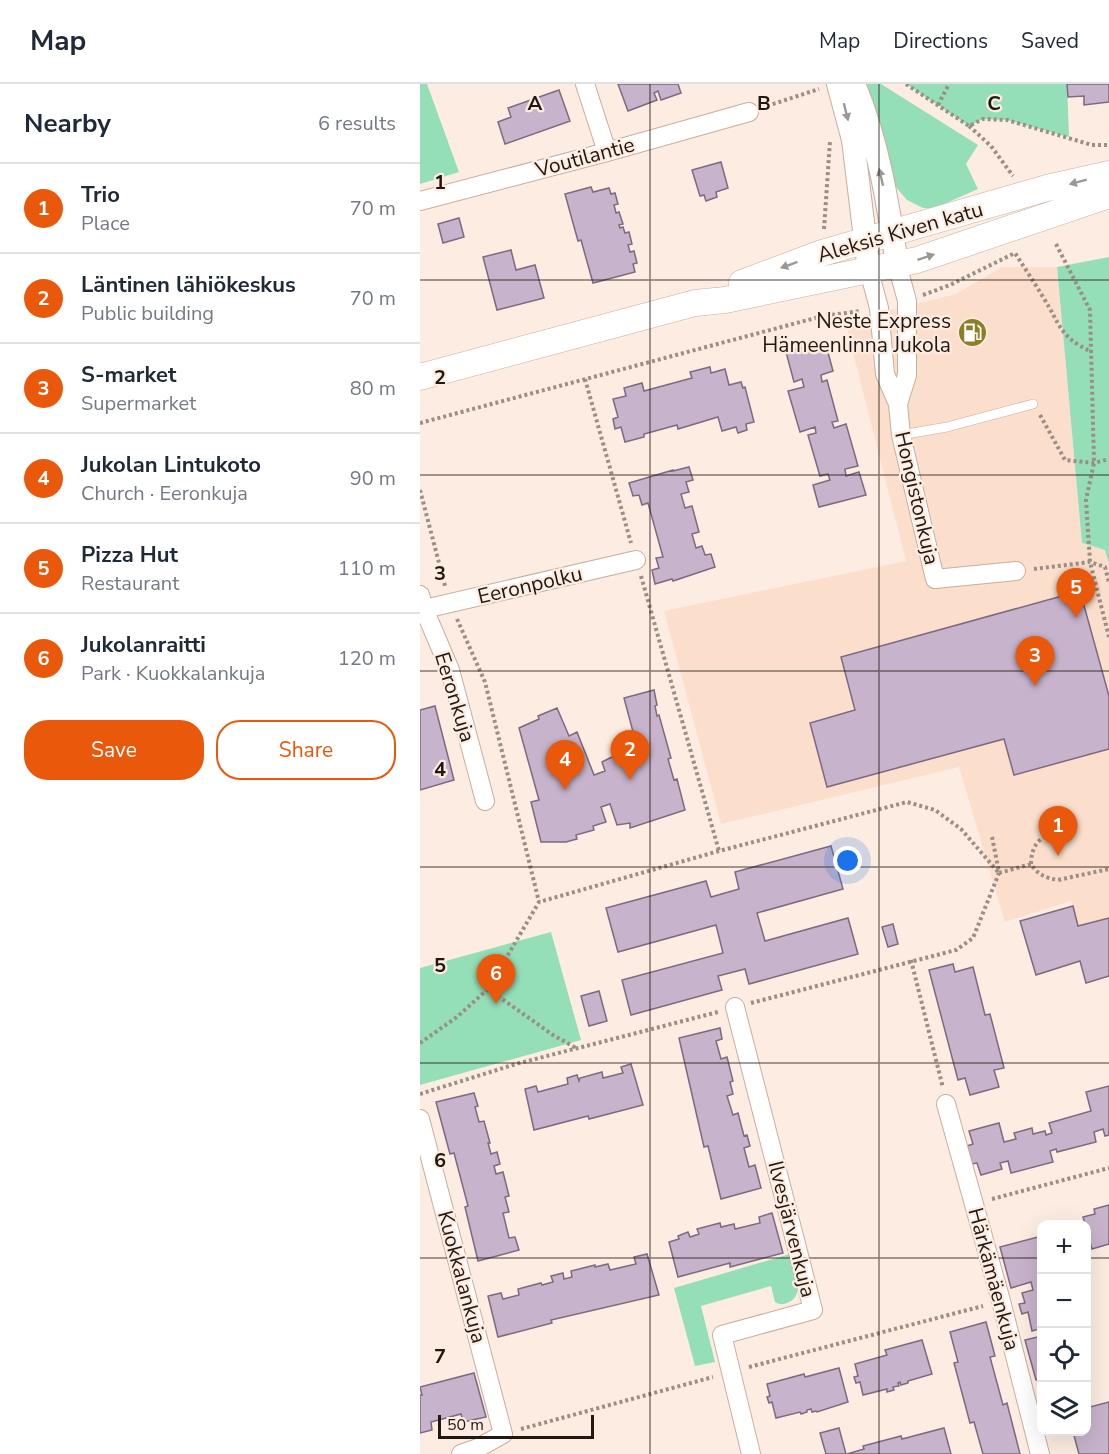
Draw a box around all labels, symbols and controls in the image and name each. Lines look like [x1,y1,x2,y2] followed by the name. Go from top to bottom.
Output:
[30,22,86,60] text: Map
[819,27,860,55] text: Map
[893,27,988,55] text: Directions
[1021,27,1079,55] text: Saved
[528,90,543,117] text: A
[757,90,771,117] text: B
[987,90,1001,117] text: C
[842,103,851,121] one-way arrow
[24,106,111,141] text: Nearby
[318,110,396,137] text: 6 results
[531,130,638,184] street label: Voutilantie
[875,167,885,186] one-way arrow
[434,169,446,196] text: 1
[1069,178,1087,187] one-way arrow
[81,180,120,210] text: Trio
[38,195,50,222] text: 1
[350,195,396,222] text: 70 m
[814,195,986,269] street label: Aleksis Kiven katu
[81,210,130,237] text: Place
[917,252,935,261] one-way arrow
[780,261,798,270] one-way arrow
[81,270,296,300] text: Läntinen lähiökeskus
[38,285,50,312] text: 2
[350,285,396,312] text: 70 m
[81,300,214,327] text: Public building
[762,307,951,359] place label: Neste Express Hämeenlinna Jukola
[956,317,988,349] fuel station icon: Neste Express Hämeenlinna Jukola
[81,360,176,390] text: S-market
[434,364,446,391] text: 2
[38,375,50,402] text: 3
[350,375,396,402] text: 80 m
[81,390,196,417] text: Supermarket
[888,429,946,567] street label: Hongistonkuja
[81,450,261,480] text: Jukolan Lintukoto
[38,465,50,492] text: 4
[350,465,396,492] text: 90 m
[81,480,248,507] text: Church · Eeronkuja
[81,540,178,570] text: Pizza Hut
[38,555,50,582] text: 5
[338,555,396,582] text: 110 m
[475,559,585,611] street label: Eeronpolku
[434,560,446,587] text: 3
[1056,568,1096,618] pin: 5
[81,570,179,597] text: Restaurant
[81,630,206,660] text: Jukolanraitti
[1016,636,1054,686] pin: 3
[38,645,50,672] text: 6
[338,645,396,672] text: 120 m
[428,649,482,745] street label: Eeronkuja
[81,660,265,687] text: Park · Kuokkalankuja
[24,720,204,780] button: Save
[216,720,396,780] button: Share
[610,730,650,780] pin: 2
[546,740,584,790] pin: 4
[434,756,446,783] text: 4
[1038,806,1078,856] pin: 1
[833,846,862,875] your location
[434,952,446,979] text: 5
[476,954,516,1004] pin: 6
[434,1147,446,1174] text: 6
[762,1158,822,1300] street label: Ilvesjärvenkuja
[961,1205,1027,1353] street label: Härkämäenkuja
[431,1208,493,1346] street label: Kuokkalankuja
[1037,1220,1091,1436] map controls
[1037,1220,1091,1274] button: +
[1037,1274,1091,1328] button: −
[1037,1328,1091,1382] button: locate
[434,1343,446,1370] text: 7
[1037,1382,1091,1436] button: layers
[438,1412,594,1440] scale bar
[447,1414,484,1436] text: 50 m

